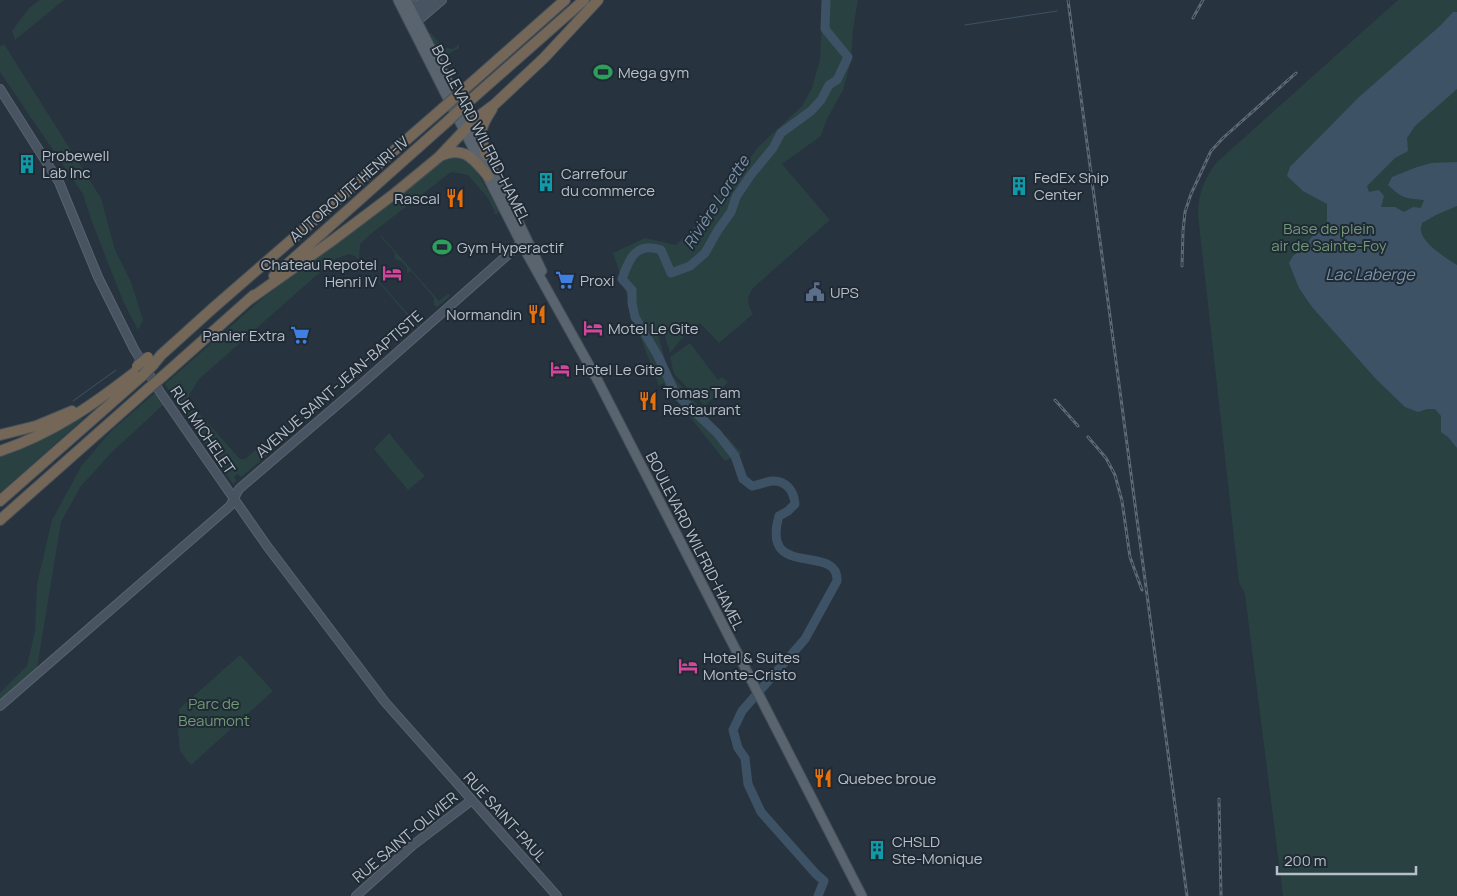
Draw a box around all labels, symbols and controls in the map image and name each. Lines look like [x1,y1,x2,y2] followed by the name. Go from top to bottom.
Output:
[427,41,535,227] street label: BOULEVARD WILFRID-HAMEL
[592,61,614,83] sports icon: Mega gym
[618,62,689,83] place label: Mega gym
[285,131,413,247] street label: AUTOROUTE HENRI-IV
[42,145,110,183] place label: Probewell Lab Inc
[678,150,755,253] water label: Rivière Lorette
[16,153,38,175] building icon: Probewell Lab Inc
[561,163,655,201] place label: Carrefour du commerce
[1034,167,1109,205] place label: FedEx Ship Center
[535,171,557,193] building icon: Carrefour du commerce
[1008,175,1030,197] building icon: FedEx Ship Center
[444,187,466,209] restaurant icon: Rascal
[394,188,440,209] place label: Rascal
[1271,218,1387,256] park label: Base de plein air de Sainte-Foy
[431,236,453,258] sports icon: Gym Hyperactif
[457,237,564,258] place label: Gym Hyperactif
[261,254,377,292] place label: Chateau Repotel Henri IV
[381,262,403,284] hotel icon: Chateau Repotel Henri IV
[1325,263,1416,285] water label: Lac Laberge
[554,269,576,291] supermarket icon: Proxi
[580,270,614,291] place label: Proxi
[804,281,826,303] public building icon: UPS
[830,282,859,303] place label: UPS
[526,303,548,325] restaurant icon: Normandin
[446,304,522,325] place label: Normandin
[251,306,427,462] street label: AVENUE SAINT-JEAN-BAPTISTE
[582,317,604,339] hotel icon: Motel Le Gite
[608,318,699,339] place label: Motel Le Gite
[289,324,311,346] supermarket icon: Panier Extra
[202,325,285,346] place label: Panier Extra
[549,358,571,380] hotel icon: Hotel Le Gite
[575,359,663,380] place label: Hotel Le Gite
[166,382,240,478] street label: RUE MICHELET
[663,382,741,420] place label: Tomas Tam Restaurant
[637,390,659,412] restaurant icon: Tomas Tam Restaurant
[641,448,749,634] street label: BOULEVARD WILFRID-HAMEL
[703,647,800,685] place label: Hotel & Suites Monte-Cristo
[677,655,699,677] hotel icon: Hotel & Suites Monte-Cristo
[178,693,250,731] park label: Parc de Beaumont
[459,767,552,867] street label: RUE SAINT-PAUL
[812,767,834,789] restaurant icon: Quebec broue
[838,768,936,789] place label: Quebec broue
[348,787,462,887] street label: RUE SAINT-OLIVIER
[892,831,983,869] place label: CHSLD Ste-Monique
[866,839,888,861] building icon: CHSLD Ste-Monique
[1277,844,1416,876] scale bar
[1284,850,1327,871] text: 200 m

